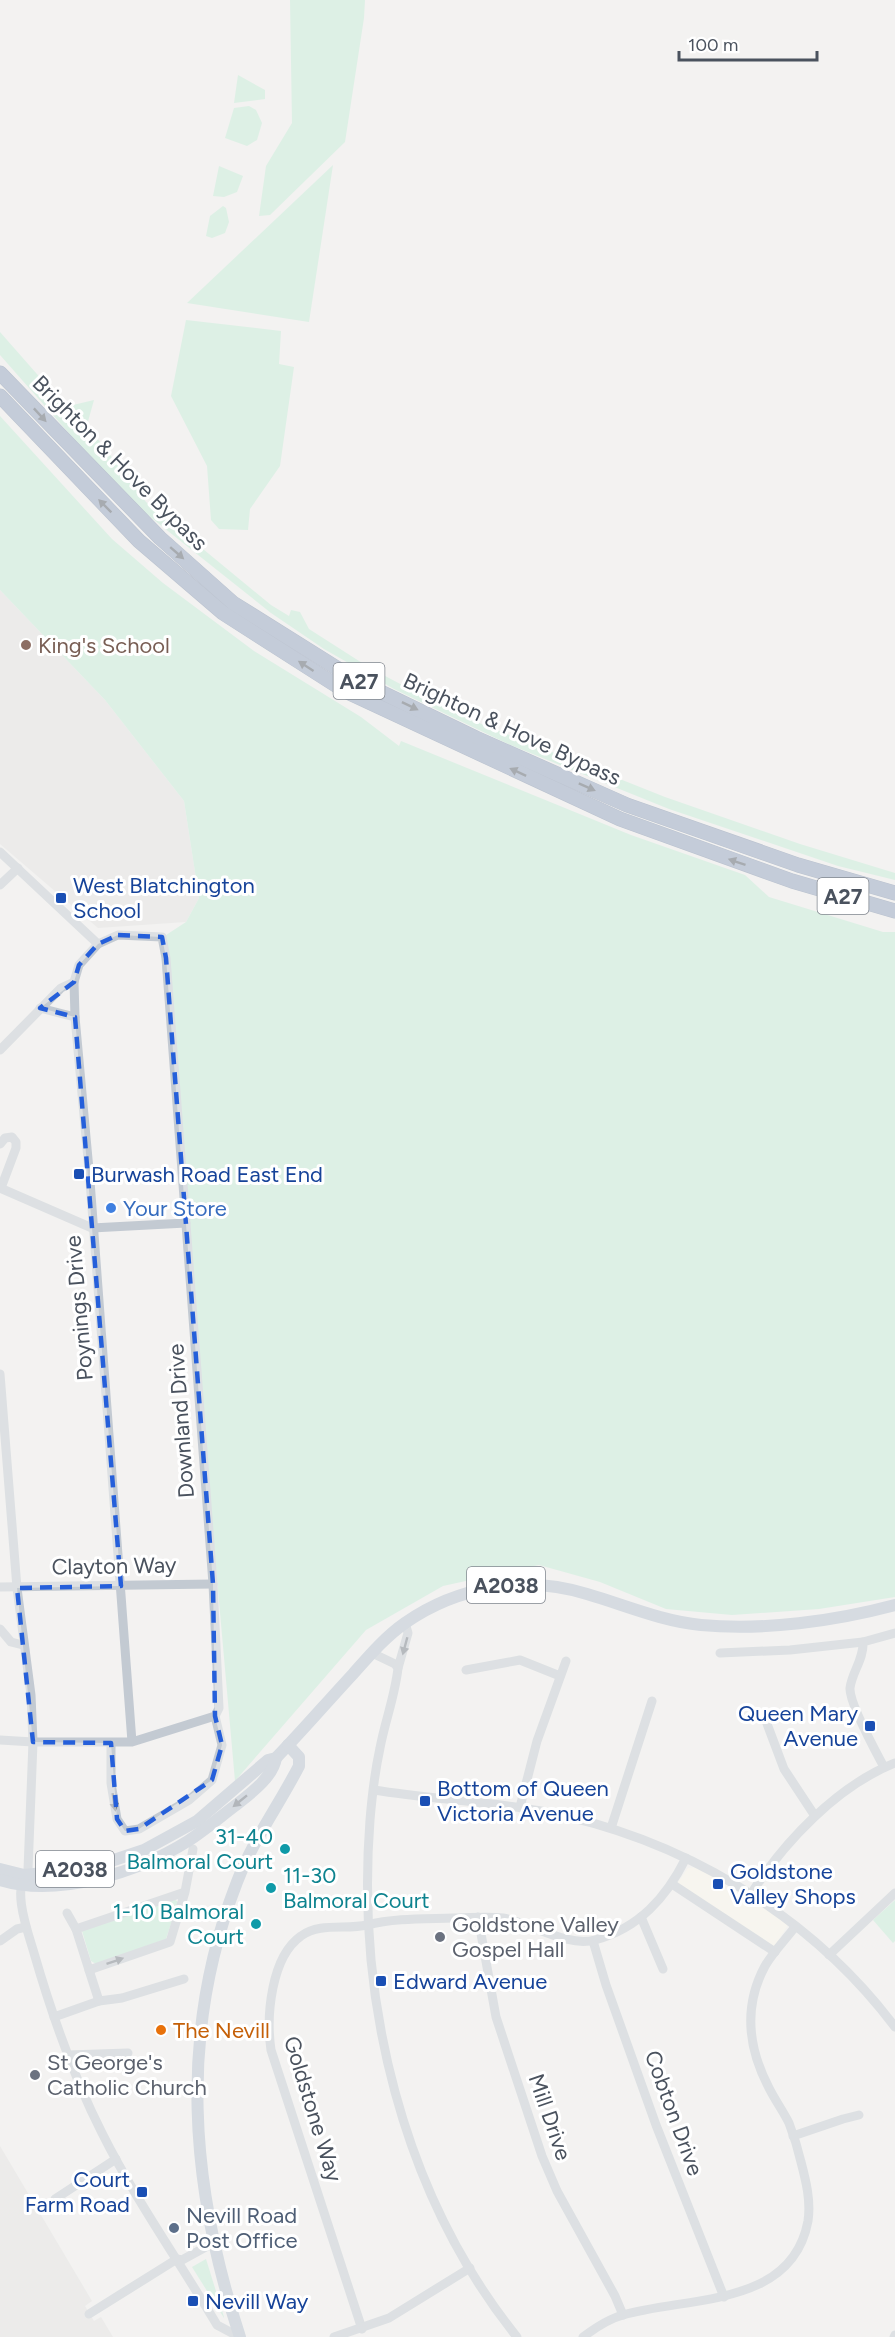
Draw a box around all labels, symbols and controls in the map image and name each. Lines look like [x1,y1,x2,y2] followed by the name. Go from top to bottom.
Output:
[679,24,817,62] scale bar
[688,34,738,56] text: 100 m
[27,370,213,556] street label: Brighton & Hove Bypass
[33,407,46,422] one-way arrow
[98,500,112,514] one-way arrow
[170,547,185,560] one-way arrow
[38,632,170,659] place label: King's School
[19,638,33,652] marker: King's School
[298,661,314,672] one-way arrow
[334,663,385,699] road number: A27
[399,667,625,791] street label: Brighton & Hove Bypass
[401,701,418,710] one-way arrow
[509,768,526,777] one-way arrow
[578,782,596,792] one-way arrow
[728,857,746,866] one-way arrow
[73,872,255,924] place label: West Blatchington School
[818,878,868,914] road number: A27
[54,891,68,905] marker: West Blatchington School
[91,1161,323,1188] place label: Burwash Road East End
[72,1167,86,1181] marker: Burwash Road East End
[123,1195,227,1222] place label: Your Store
[104,1201,118,1215] marker: Your Store
[59,1234,99,1382] street label: Poynings Drive
[162,1343,200,1499] street label: Downland Drive
[51,1551,177,1581] street label: Clayton Way
[467,1567,545,1603] road number: A2038
[400,1637,409,1655] one-way arrow
[738,1700,858,1752] place label: Queen Mary Avenue
[863,1719,877,1733] marker: Queen Mary Avenue
[437,1775,609,1827] place label: Bottom of Queen Victoria Avenue
[110,1792,119,1811] one-way arrow
[418,1794,432,1808] marker: Bottom of Queen Victoria Avenue
[232,1795,248,1808] one-way arrow
[126,1823,273,1875] place label: 31-40 Balmoral Court
[278,1842,292,1856] marker: 31-40 Balmoral Court
[36,1851,114,1887] road number: A2038
[730,1858,856,1910] place label: Goldstone Valley Shops
[283,1862,430,1914] place label: 11-30 Balmoral Court
[711,1877,725,1891] marker: Goldstone Valley Shops
[264,1881,278,1895] marker: 11-30 Balmoral Court
[113,1898,244,1950] place label: 1-10 Balmoral Court
[452,1911,619,1963] place label: Goldstone Valley Gospel Hall
[249,1917,263,1931] marker: 1-10 Balmoral Court
[433,1930,447,1944] marker: Goldstone Valley Gospel Hall
[106,1956,124,1966] one-way arrow
[393,1968,547,1995] place label: Edward Avenue
[374,1974,388,1988] marker: Edward Avenue
[173,2017,270,2044] place label: The Nevill
[154,2023,168,2037] marker: The Nevill
[278,2033,348,2186] street label: Goldstone Way
[639,2047,709,2179] street label: Cobton Drive
[47,2049,207,2101] place label: St George's Catholic Church
[28,2068,42,2082] marker: St George's Catholic Church
[523,2070,577,2164] street label: Mill Drive
[25,2166,130,2218] place label: Court Farm Road
[135,2185,149,2199] marker: Court Farm Road
[186,2202,298,2254] place label: Nevill Road Post Office
[167,2221,181,2235] marker: Nevill Road Post Office
[205,2288,309,2315] place label: Nevill Way
[186,2294,200,2308] marker: Nevill Way

